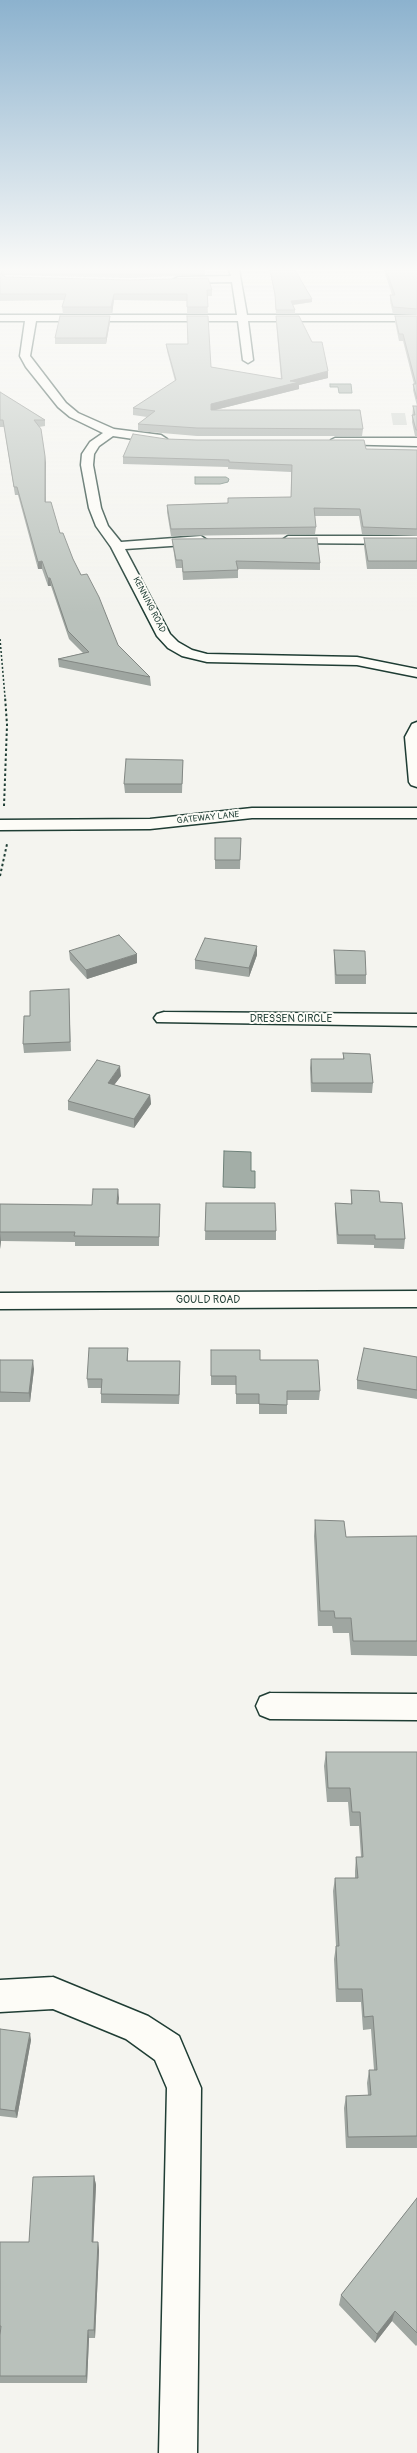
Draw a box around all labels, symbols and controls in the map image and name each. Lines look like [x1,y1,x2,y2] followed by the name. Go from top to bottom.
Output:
[130,575,168,635] street label: KENNING ROAD
[176,809,240,827] street label: GATEWAY LANE
[250,1012,332,1026] street label: DRESSEN CIRCLE
[176,1293,240,1307] street label: GOULD ROAD

